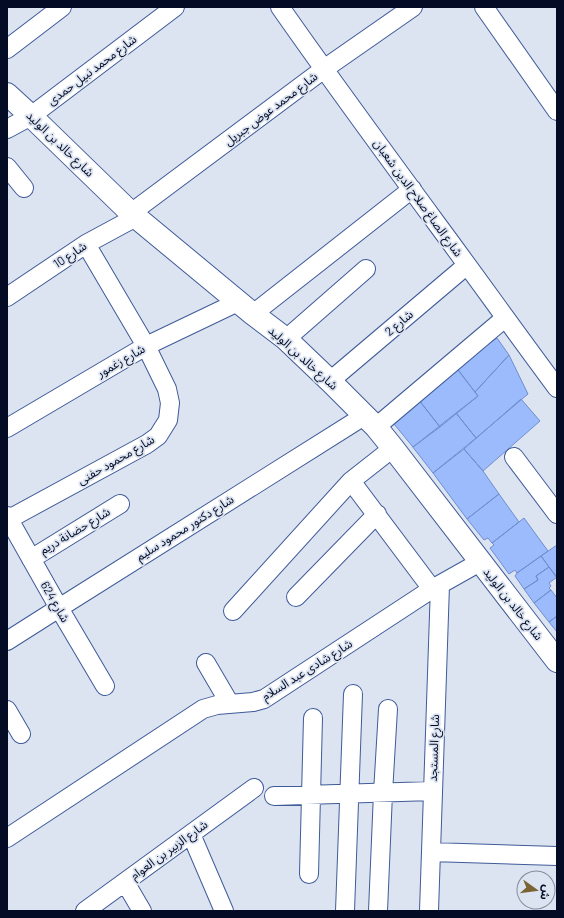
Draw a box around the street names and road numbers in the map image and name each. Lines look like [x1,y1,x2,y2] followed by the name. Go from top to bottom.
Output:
[44,31,141,110] street label: شارع محمد نبيل حمدى
[221,69,322,150] street label: شارع محمد عوض جبريل
[22,108,97,181] street label: شارع خالد بن الوليد
[369,136,466,261] street label: شارع الصاغ صلاح الدين شعبان
[50,238,90,273] street label: شارع 10
[382,307,417,340] street label: شارع 2
[264,323,341,394] street label: شارع خالد بن الوليد
[93,341,148,383] street label: شارع زغمور
[75,431,158,489] street label: شارع محمود حفنى
[133,491,237,565] street label: شارع دكتور محمود سليم
[37,504,114,559] street label: شارع حضانة دريم
[479,564,546,644] street label: شارع خالد بن الوليد
[36,579,73,626] street label: شارع 624
[259,636,356,705] street label: شارع شادى عبد السلام
[425,714,444,782] street label: شارع المستجد
[127,816,211,884] street label: شارع الزبير بن العوام

